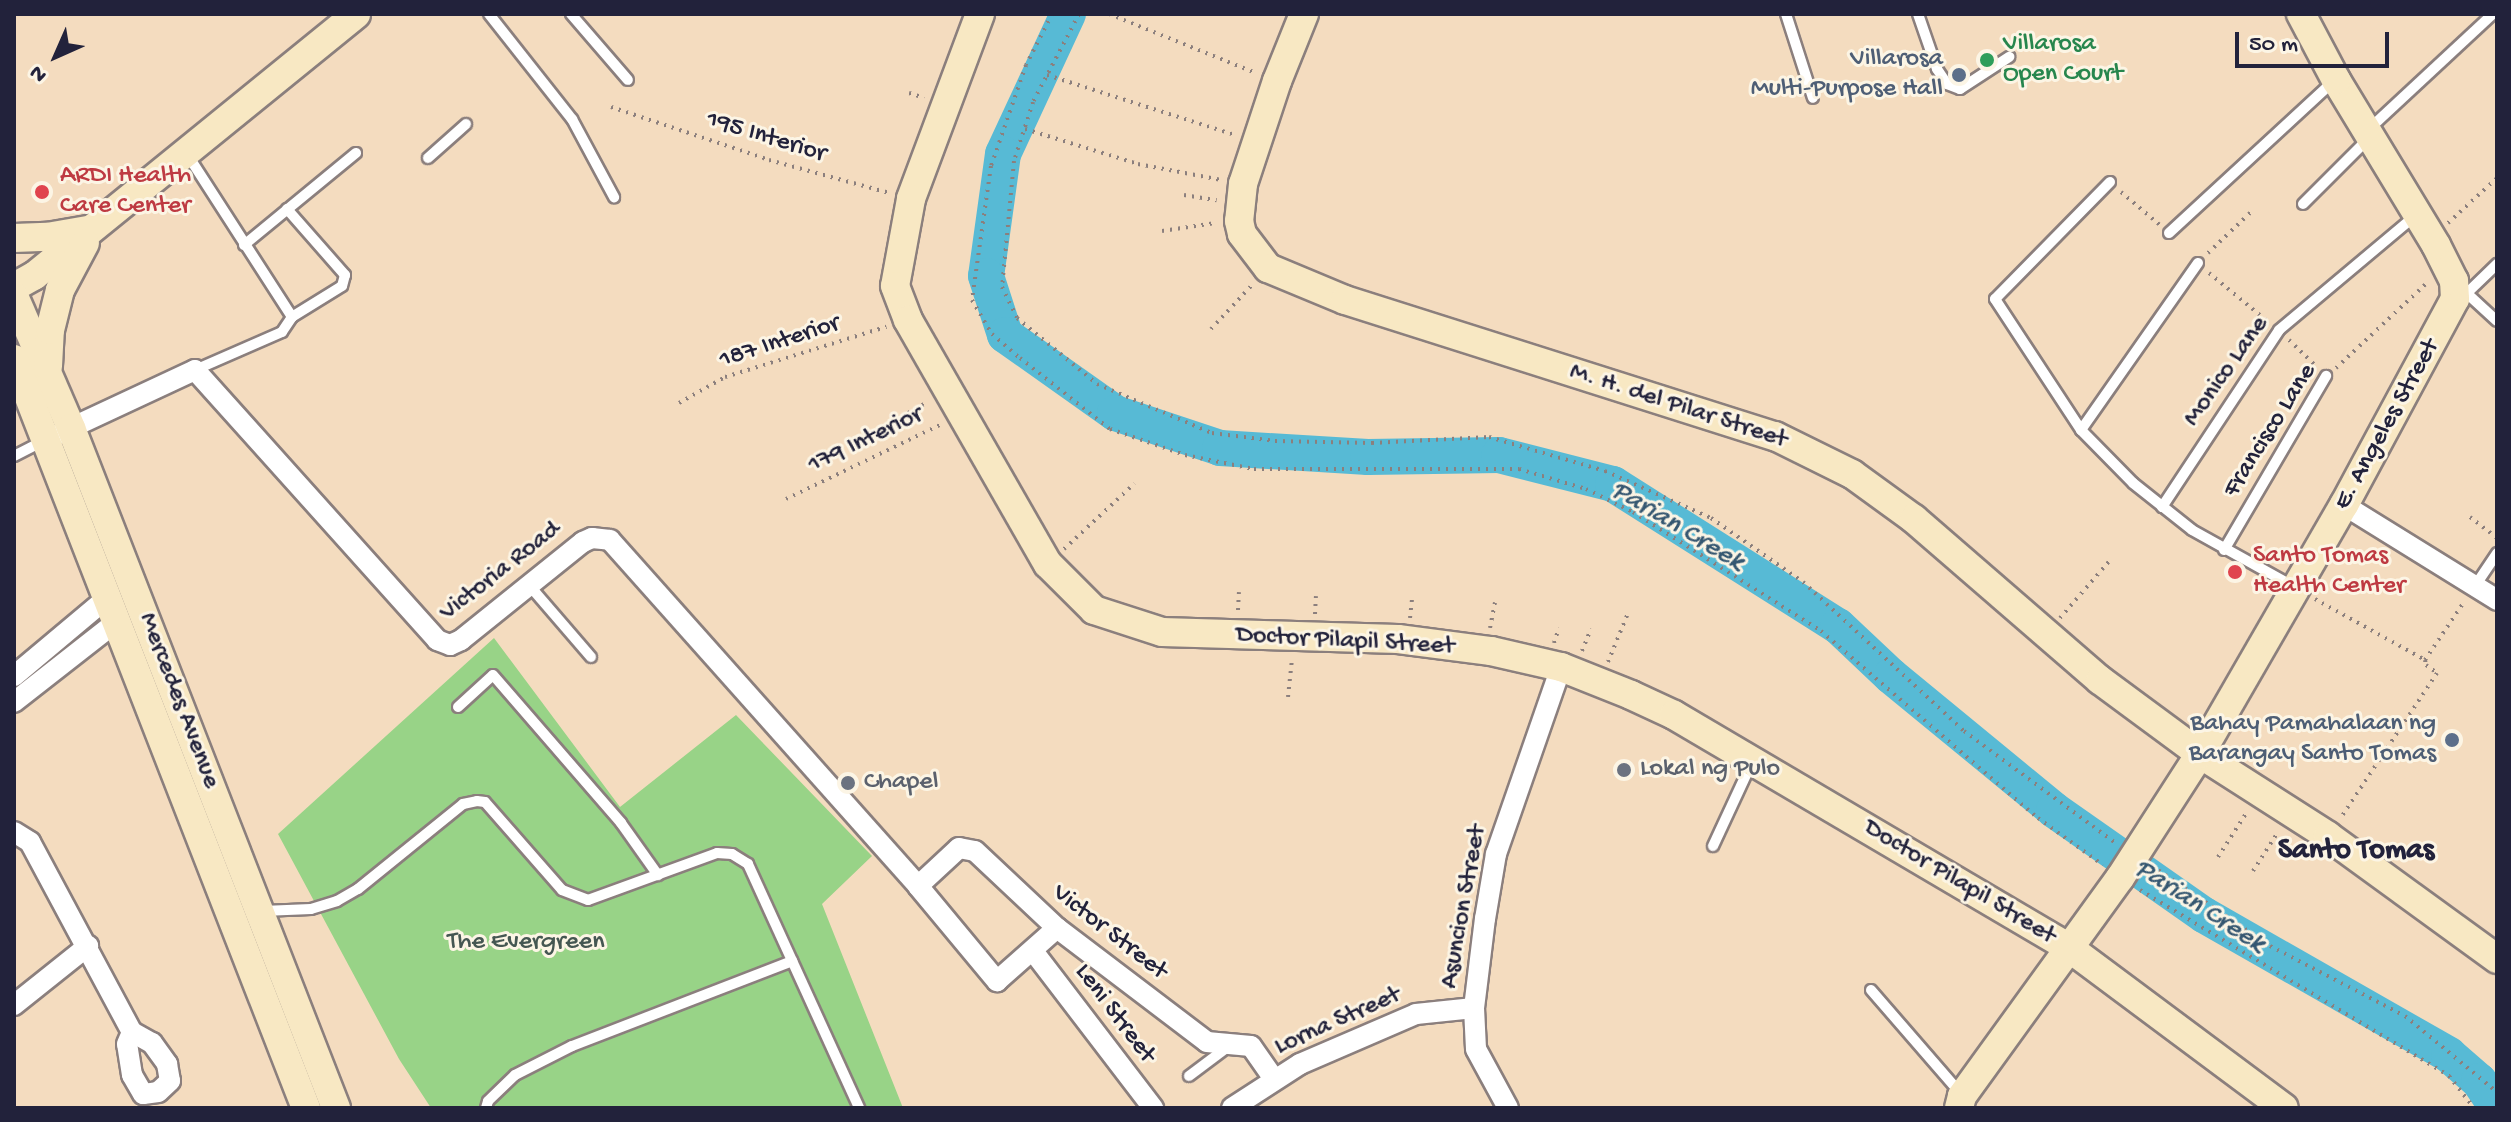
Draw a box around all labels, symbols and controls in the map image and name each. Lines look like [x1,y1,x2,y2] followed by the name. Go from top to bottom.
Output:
[16,16,96,96] north arrow
[2239,16,2393,66] scale bar
[2003,29,2123,90] place label: Villarosa Open Court
[2249,31,2298,60] text: 50 m
[1751,44,1943,106] place label: Villarosa Multi-Purpose Hall
[1978,51,1996,69] marker: Villarosa Open Court
[25,59,53,87] text: N
[1950,66,1968,84] marker: Villarosa Multi-Purpose Hall
[702,105,830,171] street label: 195 Interior
[60,161,191,222] place label: ARDI Health Care Center
[31,181,53,203] marker: ARDI Health Care Center
[716,309,844,377] street label: 187 Interior
[2178,311,2276,433] street label: Monico Lane
[2328,334,2448,516] street label: E. Angeles Street
[1565,357,1791,457] street label: M. H. del Pilar Street
[2218,358,2324,504] street label: Francisco Lane
[804,400,928,482] street label: 179 Interior
[1605,474,1749,580] water label: Parian Creek
[434,515,568,629] street label: Victoria Road
[2253,541,2405,602] place label: Santo Tomas Health Center
[2224,561,2246,583] marker: Santo Tomas Health Center
[130,609,226,793] street label: Mercedes Avenue
[1235,621,1455,663] street label: Doctor Pilapil Street
[2189,709,2436,770] place label: Bahay Pamahalaan ng Barangay Santo Tomas
[2443,731,2461,749] marker: Bahay Pamahalaan ng Barangay Santo Tomas
[1640,754,1780,786] place label: Lokal ng Pulo
[1615,761,1633,779] marker: Lokal ng Pulo
[864,767,938,799] place label: Chapel
[839,774,857,792] marker: Chapel
[1857,813,2061,953] street label: Doctor Pilapil Street
[1435,823,1495,991] street label: Asuncion Street
[2278,834,2434,870] district label: Santo Tomas
[2127,852,2271,962] water label: Parian Creek
[1045,878,1173,988] street label: Victor Street
[447,927,605,959] park label: The Evergreen
[1067,958,1161,1070] street label: Leni Street
[1270,980,1406,1064] street label: Lorna Street

